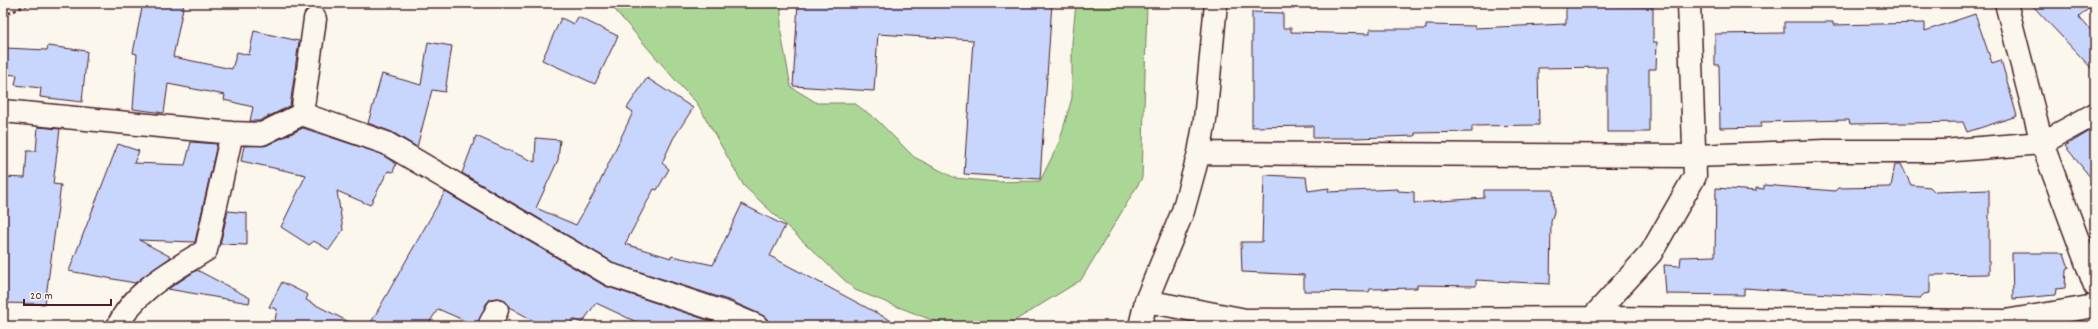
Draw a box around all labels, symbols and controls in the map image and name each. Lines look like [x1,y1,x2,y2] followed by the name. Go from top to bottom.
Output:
[24,281,111,307] scale bar
[30,288,53,305] text: 20 m

